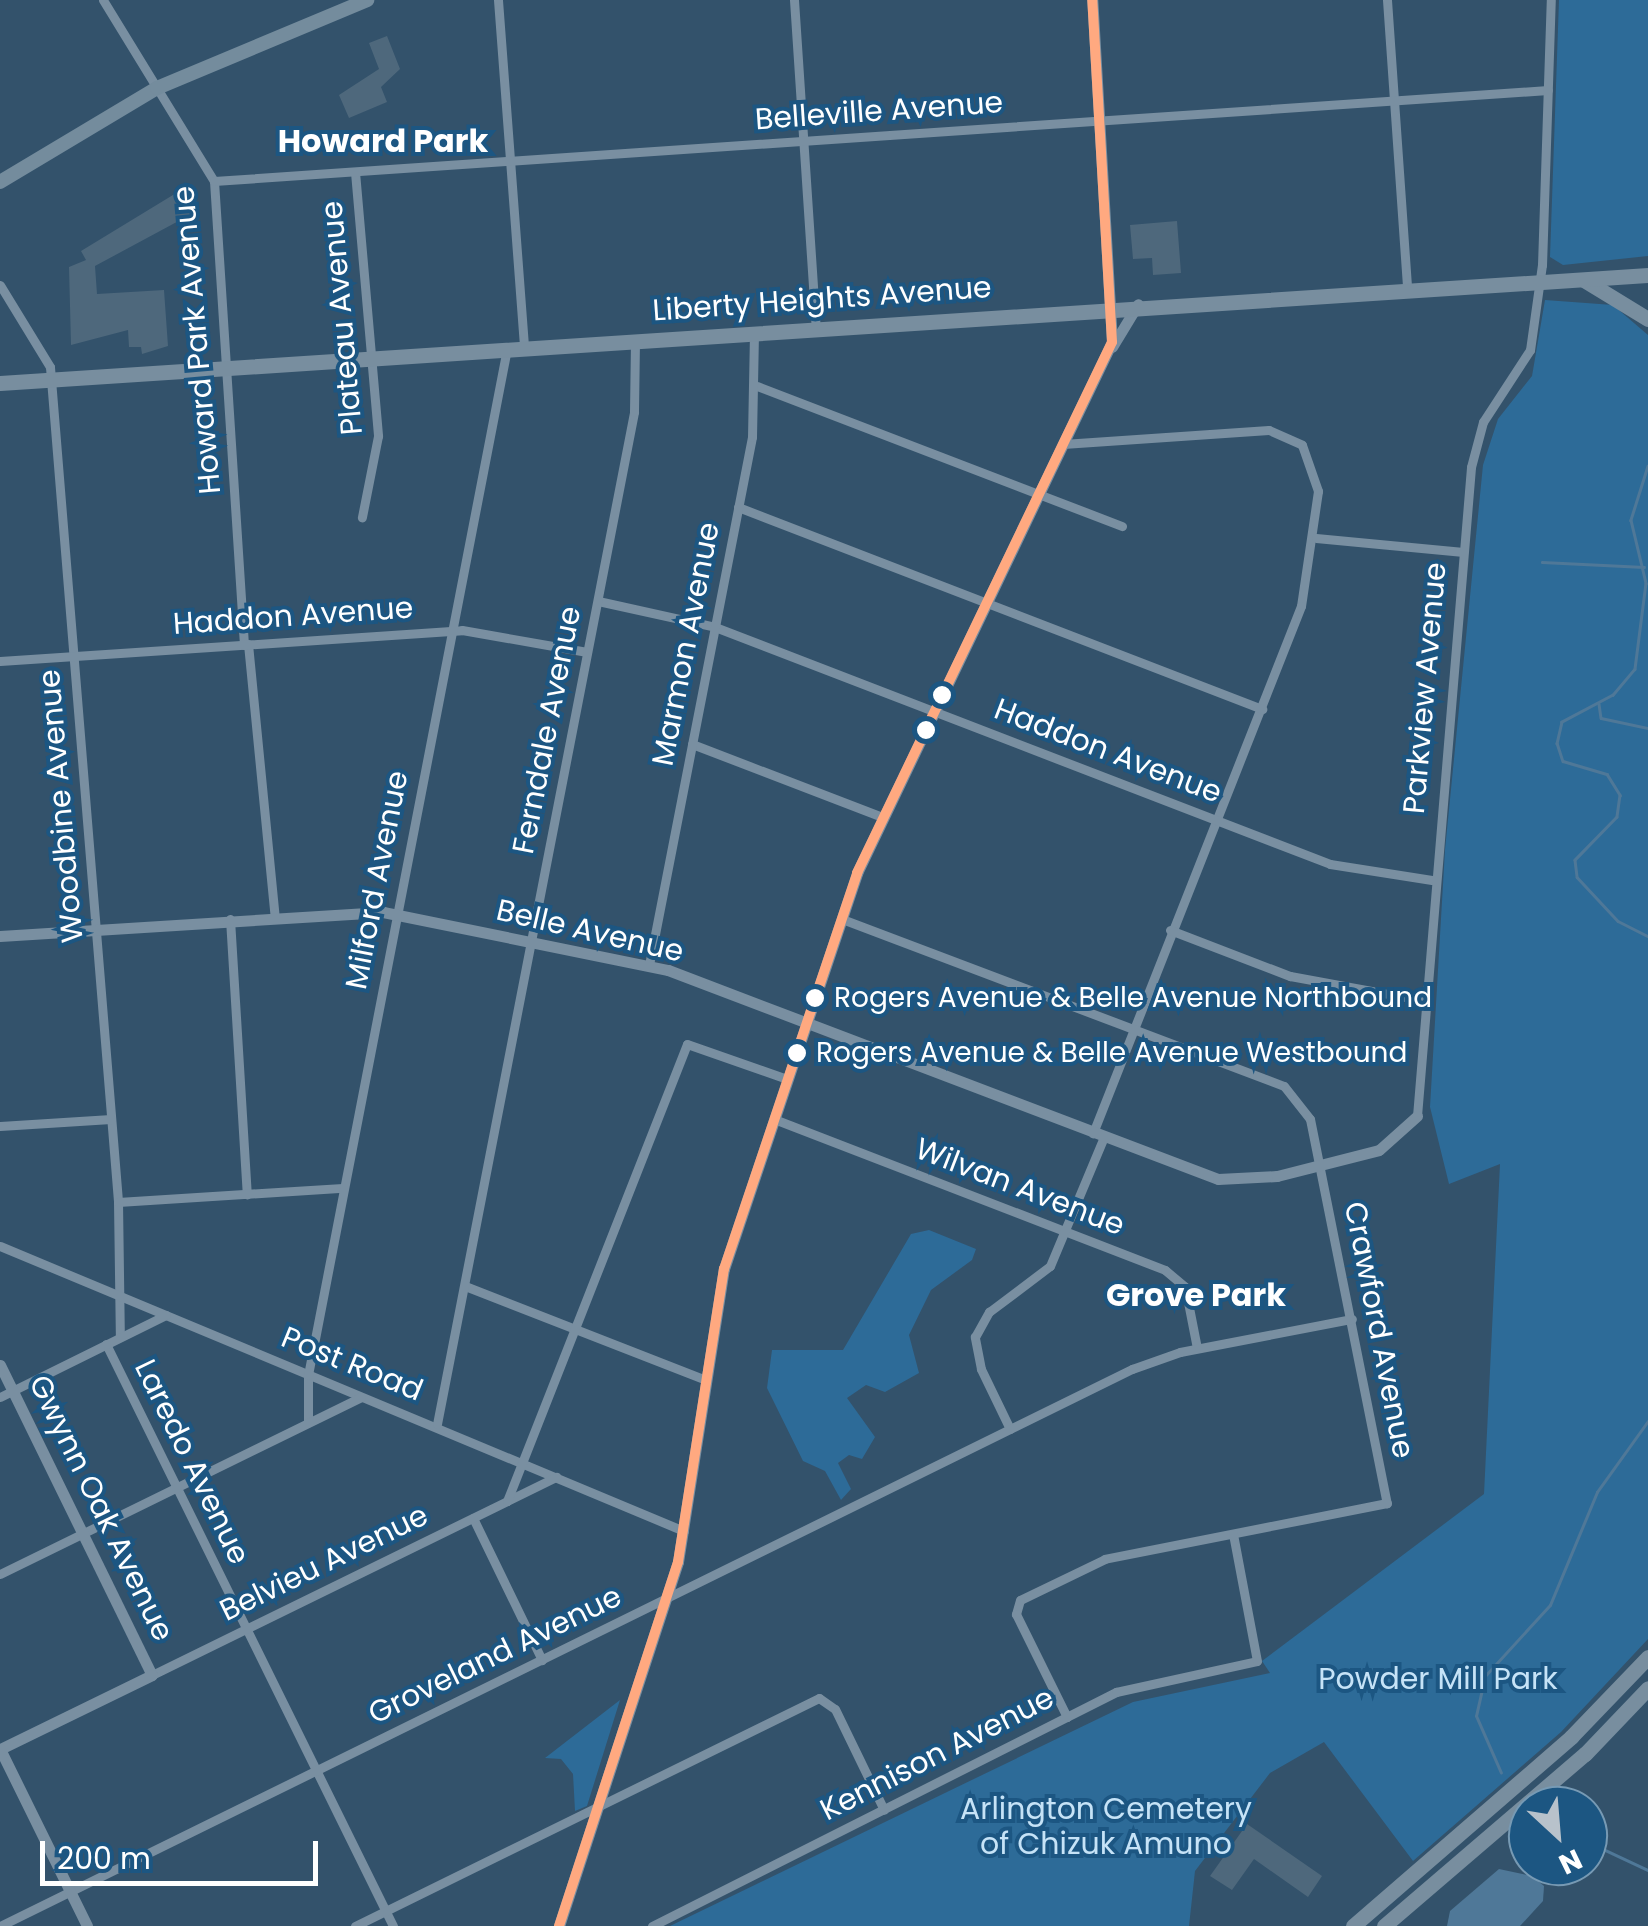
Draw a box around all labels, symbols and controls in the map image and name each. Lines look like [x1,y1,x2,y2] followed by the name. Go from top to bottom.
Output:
[754,84,1004,138] street label: Belleville Avenue
[278,122,488,160] district label: Howard Park
[166,184,228,496] street label: Howard Park Avenue
[314,200,370,436] street label: Plateau Avenue
[651,269,993,329] street label: Liberty Heights Avenue
[645,519,727,769] street label: Marmon Avenue
[1396,561,1454,815] street label: Parkview Avenue
[172,590,414,642] street label: Haddon Avenue
[505,603,589,857] street label: Ferndale Avenue
[31,668,91,944] street label: Woodbine Avenue
[932,685,952,705] unlabelled marker
[989,691,1227,811] street label: Haddon Avenue
[916,720,936,740] unlabelled marker
[338,768,416,992] street label: Milford Avenue
[493,892,687,970] street label: Belle Avenue
[834,981,1432,1015] place label: Rogers Avenue & Belle Avenue Northbound
[805,988,825,1008] marker: Rogers Avenue & Belle Avenue Northbound
[816,1036,1407,1070] place label: Rogers Avenue & Belle Avenue Westbound
[787,1043,807,1063] marker: Rogers Avenue & Belle Avenue Westbound
[910,1131,1130,1243] street label: Wilvan Avenue
[1336,1199,1422,1461] street label: Crawford Avenue
[1106,1276,1286,1314] district label: Grove Park
[276,1319,428,1409] street label: Post Road
[127,1354,257,1570] street label: Laredo Avenue
[21,1369,181,1647] street label: Gwynn Oak Avenue
[214,1497,434,1629] street label: Belvieu Avenue
[363,1578,627,1732] street label: Groveland Avenue
[1318,1661,1558,1697] park label: Powder Mill Park
[814,1680,1060,1828] street label: Kennison Avenue
[1508,1786,1608,1886] north arrow
[960,1791,1252,1862] park label: Arlington Cemetery of Chizuk Amuno
[45,1821,322,1883] scale bar
[57,1837,151,1880] text: 200 m
[1552,1839,1589,1884] text: N

